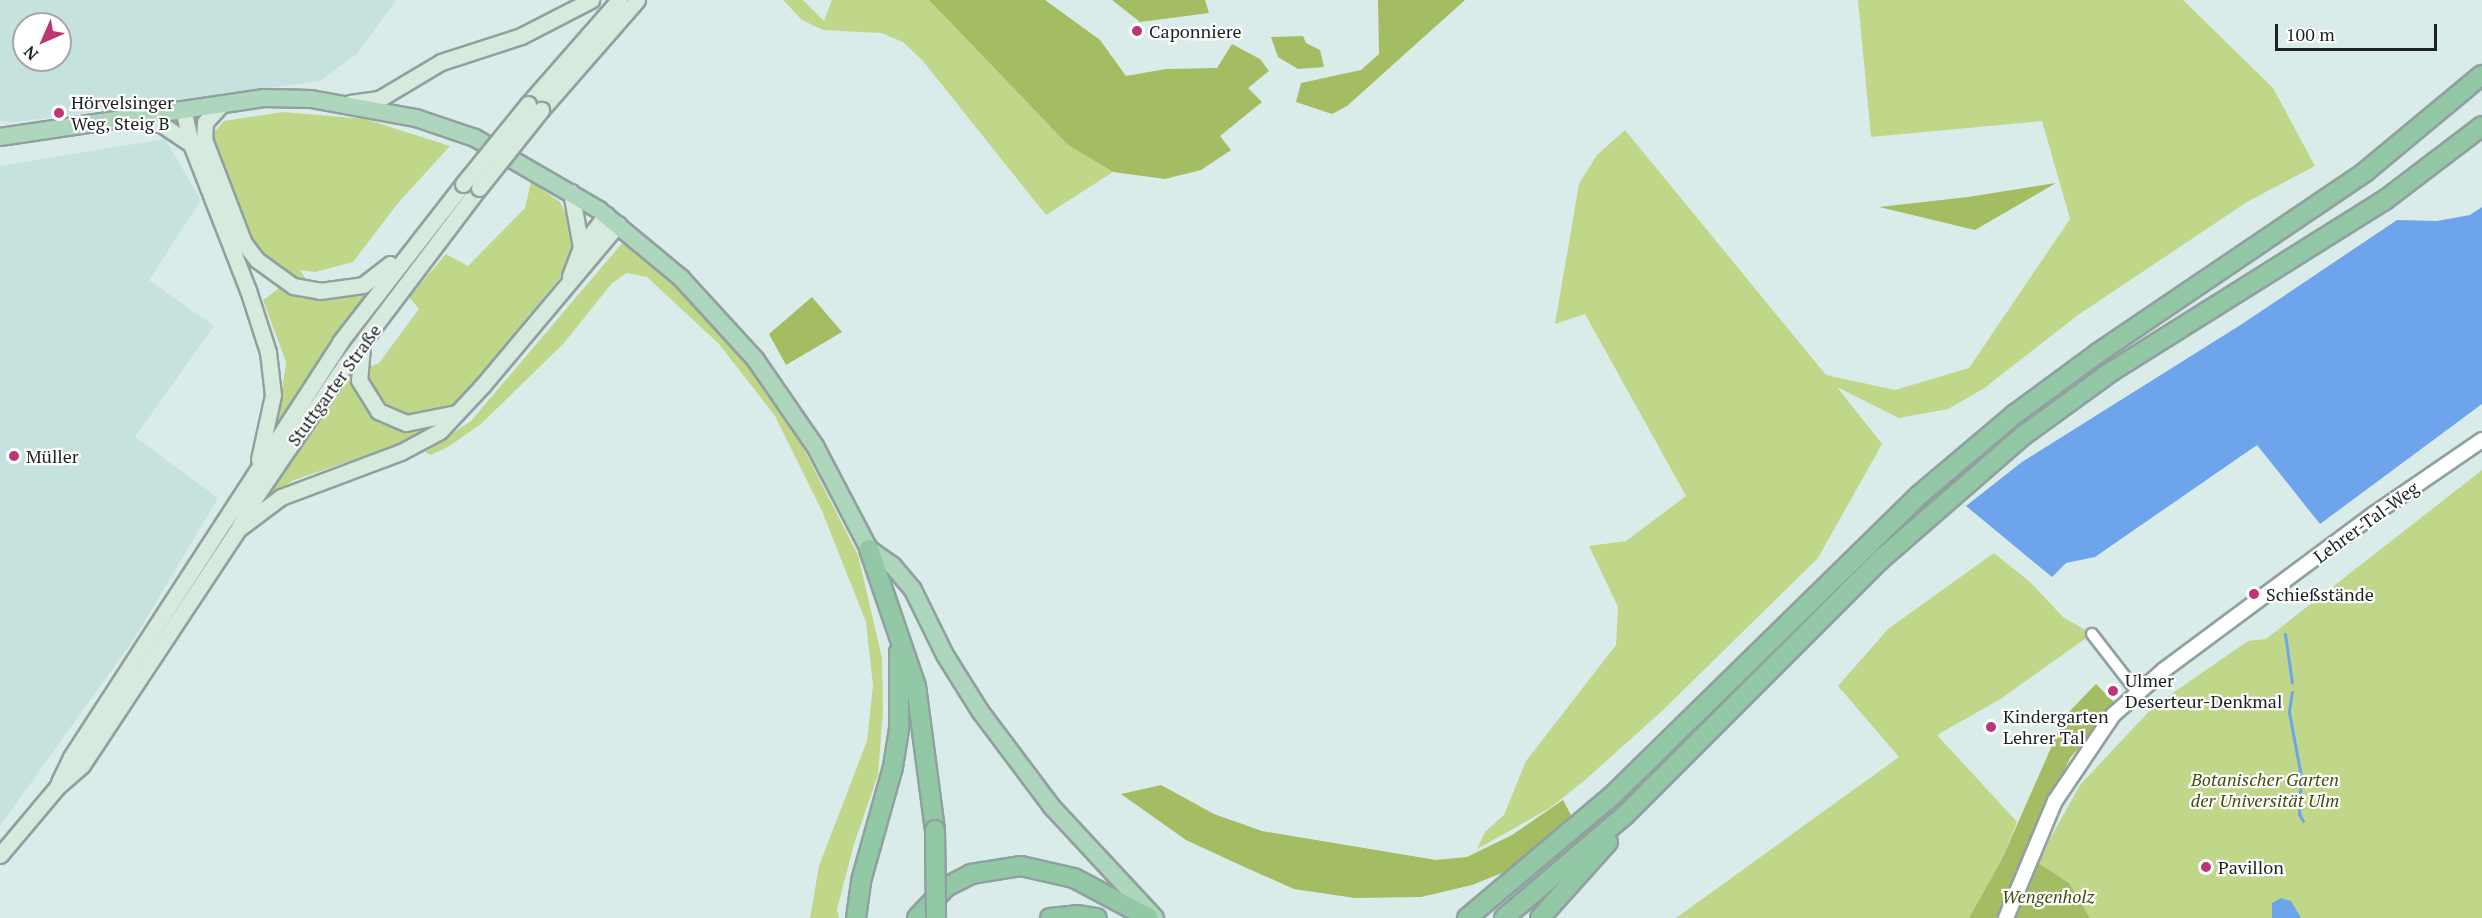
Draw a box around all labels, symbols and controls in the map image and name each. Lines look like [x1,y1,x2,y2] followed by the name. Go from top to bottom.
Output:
[12,12,72,72] north arrow
[2278,12,2440,50] scale bar
[1149,20,1242,42] place label: Caponniere
[2286,22,2335,46] text: 100 m
[1130,24,1144,38] marker: Caponniere
[19,41,43,65] text: N
[71,92,174,134] place label: Hörvelsinger Weg, Steig B
[52,106,66,120] marker: Hörvelsinger Weg, Steig B
[283,320,385,450] street label: Stuttgarter Straße
[26,445,79,467] place label: Müller
[7,449,21,463] marker: Müller
[2309,477,2423,567] street label: Lehrer-Tal-Weg
[2266,583,2374,605] place label: Schießstände
[2247,587,2261,601] marker: Schießstände
[2125,670,2282,712] place label: Ulmer Deserteur-Denkmal
[2106,684,2120,698] marker: Ulmer Deserteur-Denkmal
[2003,706,2109,748] place label: Kindergarten Lehrer Tal
[1984,720,1998,734] marker: Kindergarten Lehrer Tal
[2191,769,2339,812] park label: Botanischer Garten der Universität Ulm
[2218,856,2284,878] place label: Pavillon
[2199,860,2213,874] marker: Pavillon
[2002,885,2094,907] park label: Wengenholz

